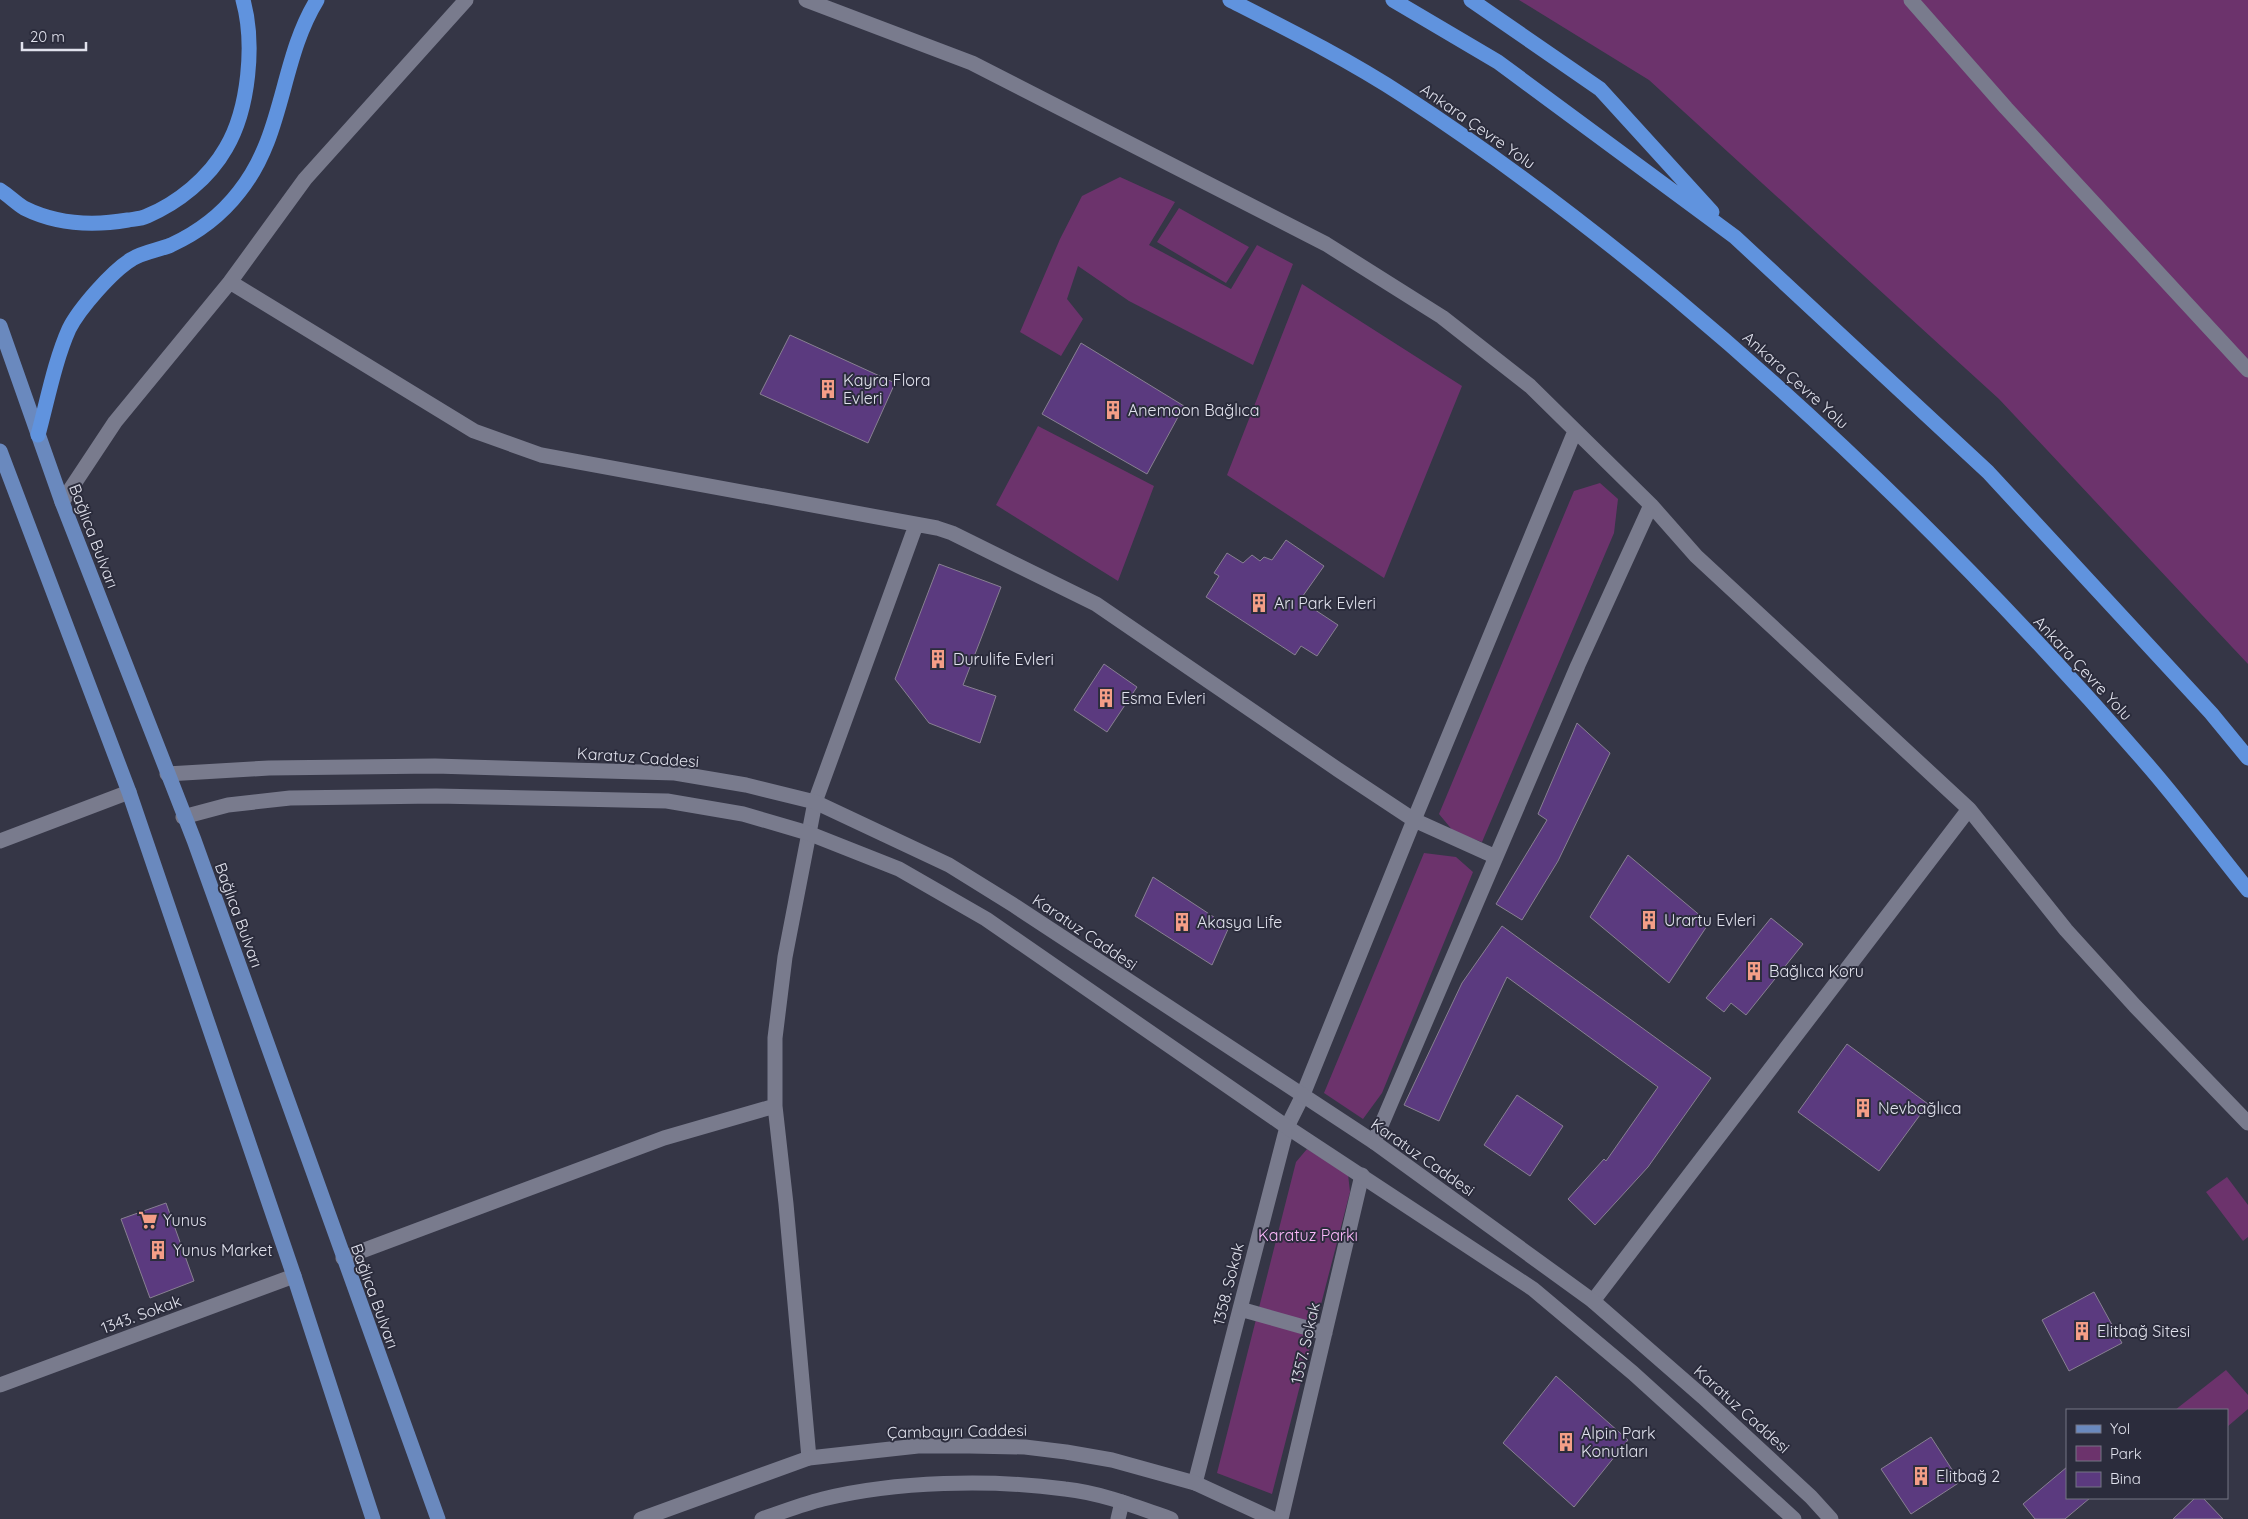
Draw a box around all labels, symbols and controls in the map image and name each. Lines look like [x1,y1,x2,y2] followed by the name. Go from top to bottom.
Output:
[22,20,86,52] scale bar
[30,27,65,46] text: 20 m
[1417,79,1539,173] street label: Ankara Çevre Yolu
[1739,327,1853,433] street label: Ankara Çevre Yolu
[843,370,931,408] place label: Kayra Flora Evleri
[817,378,839,400] building icon: Kayra Flora Evleri
[1102,399,1124,421] building icon: Anemoon Bağlıca
[1128,400,1259,420] place label: Anemoon Bağlıca
[65,481,123,591] street label: Bağlıca Bulvarı
[1248,592,1270,614] building icon: Arı Park Evleri
[1274,593,1376,613] place label: Arı Park Evleri
[2029,612,2137,724] street label: Ankara Çevre Yolu
[927,648,949,670] building icon: Durulife Evleri
[953,649,1054,669] place label: Durulife Evleri
[1095,687,1117,709] building icon: Esma Evleri
[1121,688,1206,708] place label: Esma Evleri
[576,743,700,771] street label: Karatuz Caddesi
[211,860,267,970] street label: Bağlıca Bulvarı
[1029,890,1141,974] street label: Karatuz Caddesi
[1638,909,1660,931] building icon: Urartu Evleri
[1664,910,1756,930] place label: Urartu Evleri
[1171,911,1193,933] building icon: Akasya Life
[1197,912,1282,932] place label: Akasya Life
[1743,960,1765,982] building icon: Bağlıca Koru
[1769,961,1864,981] place label: Bağlıca Koru
[1852,1097,1874,1119] building icon: Nevbağlıca
[1878,1098,1962,1118] place label: Nevbağlıca
[1367,1114,1479,1200] street label: Karatuz Caddesi
[137,1209,159,1231] supermarket icon: Yunus
[163,1210,207,1230] place label: Yunus
[1258,1225,1358,1245] park label: Karatuz Parkı
[147,1239,169,1261] building icon: Yunus Market
[173,1240,273,1260] place label: Yunus Market
[347,1241,403,1351] street label: Bağlıca Bulvarı
[1208,1241,1248,1327] street label: 1358. Sokak
[98,1290,184,1338] street label: 1343. Sokak
[1286,1300,1324,1386] street label: 1357. Sokak
[2071,1320,2093,1342] building icon: Elitbağ Sitesi
[2097,1321,2190,1341] place label: Elitbağ Sitesi
[1690,1361,1794,1457] street label: Karatuz Caddesi
[2066,1409,2228,1499] legend
[2110,1419,2130,1438] text: Yol
[887,1420,1027,1442] street label: Çambayırı Caddesi
[1581,1423,1656,1461] place label: Alpin Park Konutları
[1555,1431,1577,1453] building icon: Alpin Park Konutları
[2110,1444,2142,1463] text: Park
[1910,1465,1932,1487] building icon: Elitbağ 2
[1936,1466,2000,1486] place label: Elitbağ 2
[2110,1469,2141,1488] text: Bina

